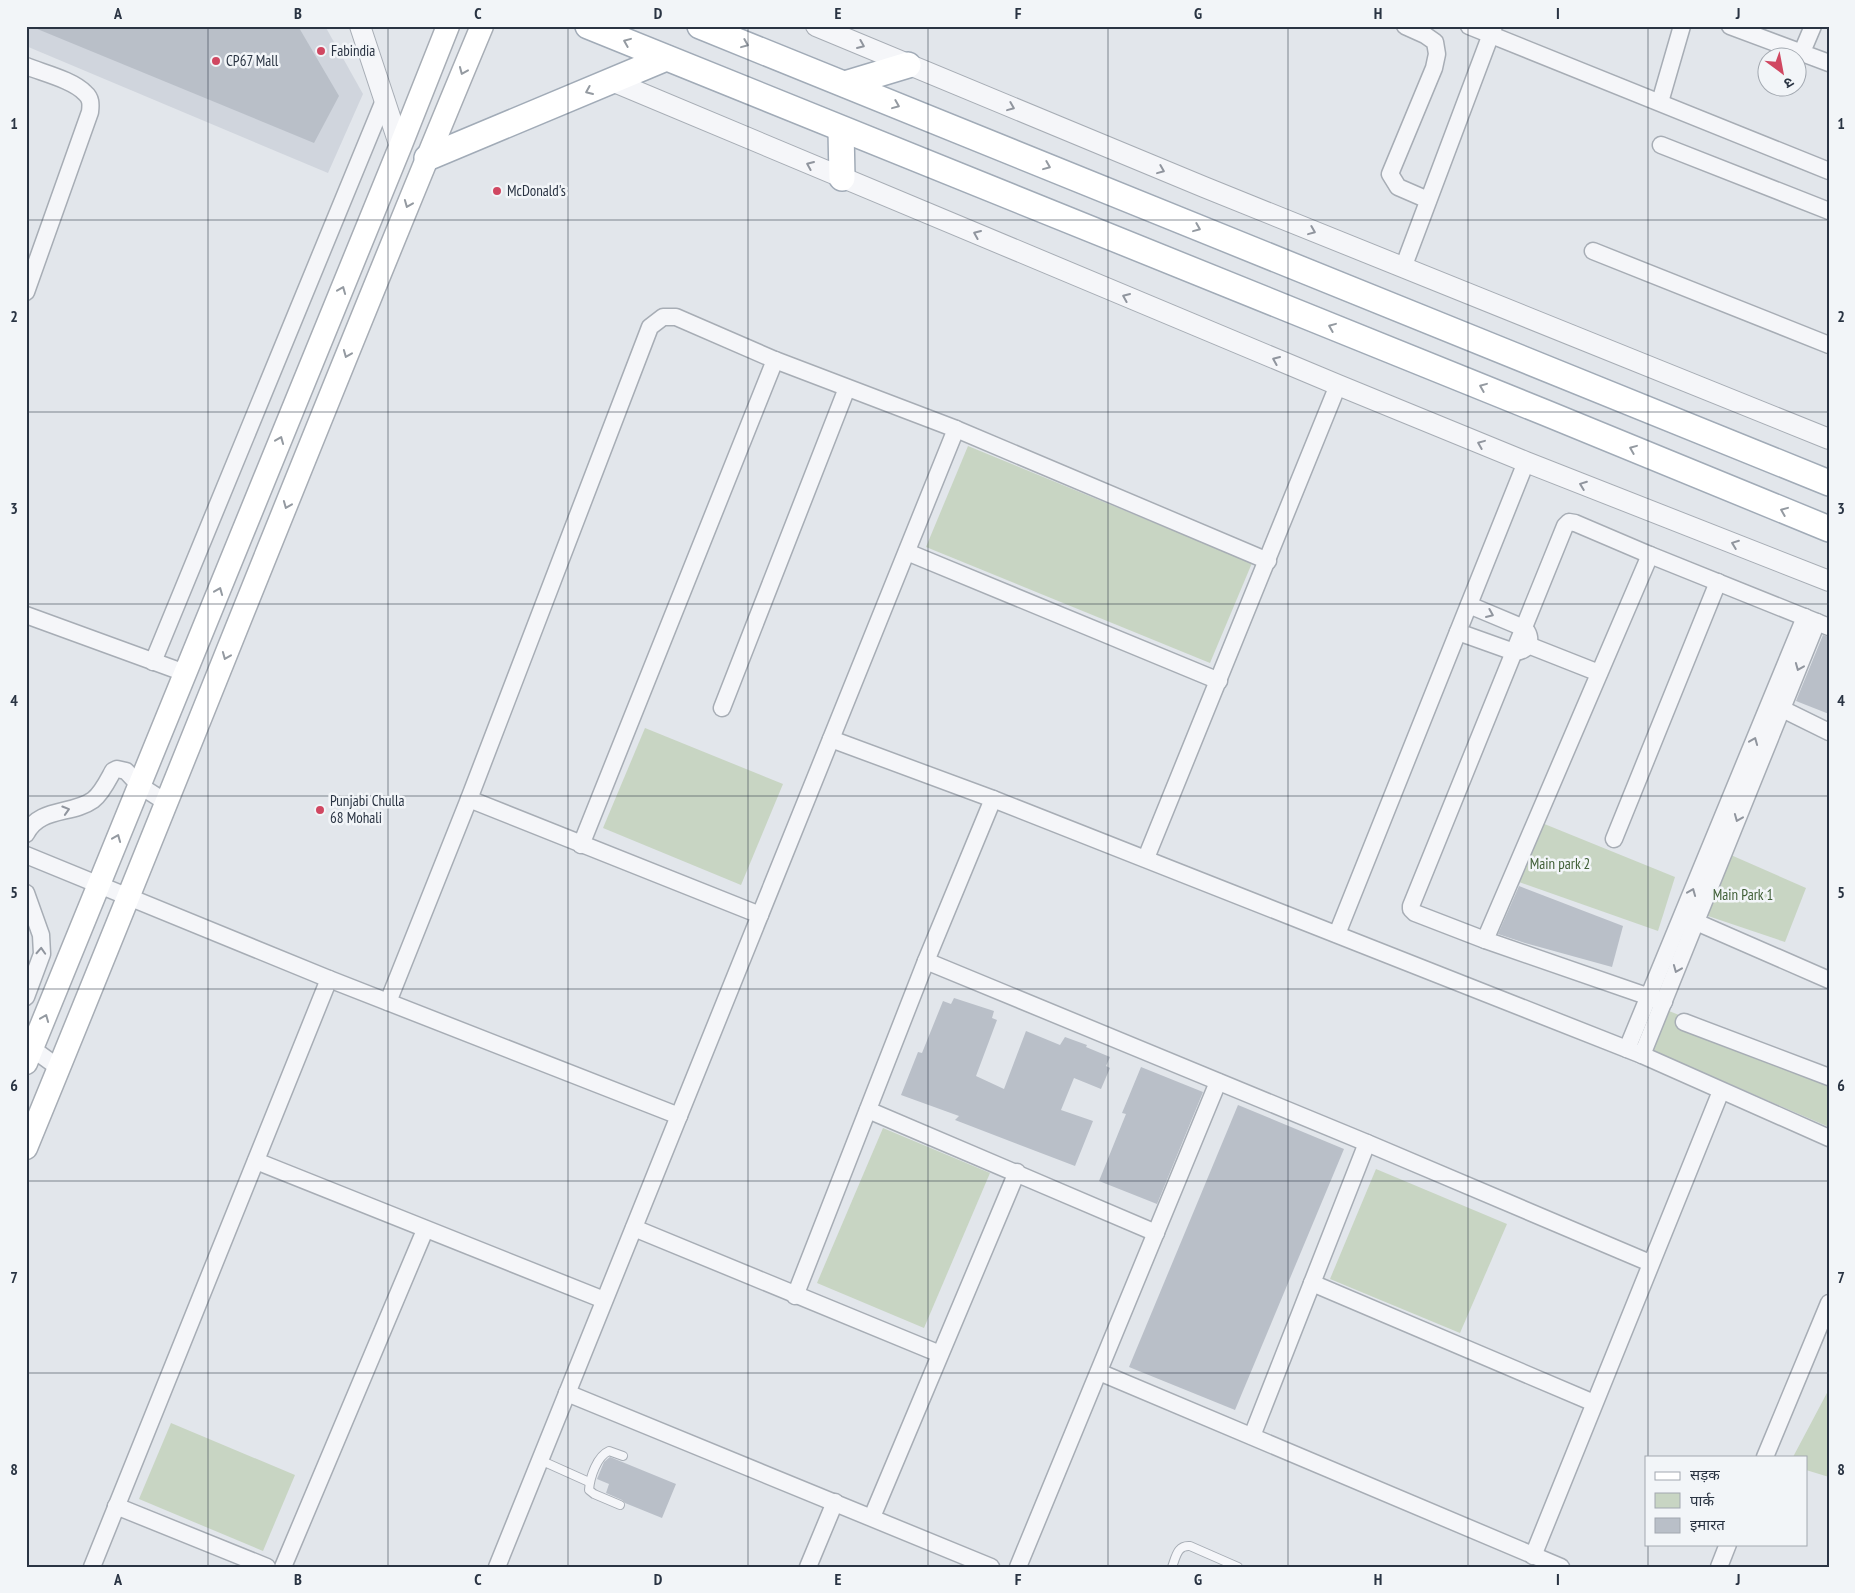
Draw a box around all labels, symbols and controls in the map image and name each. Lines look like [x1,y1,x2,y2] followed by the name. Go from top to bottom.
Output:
[113,3,123,23] text: A
[294,3,302,23] text: B
[474,3,482,23] text: C
[654,3,663,23] text: D
[835,3,842,23] text: E
[1015,3,1022,23] text: F
[1194,3,1202,23] text: G
[1374,3,1382,23] text: H
[1556,3,1560,23] text: I
[1735,3,1740,23] text: J
[623,38,632,49] one-way arrow
[740,38,749,49] one-way arrow
[856,39,865,49] one-way arrow
[331,41,375,60] place label: Fabindia
[315,45,327,57] marker: Fabindia
[1758,48,1808,98] north arrow
[226,51,279,70] place label: CP67 Mall
[210,55,222,67] marker: CP67 Mall
[459,66,470,75] one-way arrow
[1780,73,1797,93] text: उ
[585,84,594,95] one-way arrow
[891,99,900,109] one-way arrow
[1006,101,1015,112] one-way arrow
[10,113,18,133] text: 1
[1837,113,1845,133] text: 1
[807,160,815,170] one-way arrow
[1042,161,1050,171] one-way arrow
[1156,163,1165,174] one-way arrow
[507,181,566,200] place label: McDonald's
[491,185,503,197] marker: McDonald's
[404,199,414,207] one-way arrow
[1192,221,1201,232] one-way arrow
[1307,224,1316,235] one-way arrow
[973,230,981,240] one-way arrow
[336,286,346,295] one-way arrow
[1123,293,1131,303] one-way arrow
[10,306,18,326] text: 2
[1837,306,1845,326] text: 2
[1328,322,1337,333] one-way arrow
[343,349,354,358] one-way arrow
[1273,355,1281,365] one-way arrow
[1479,383,1488,394] one-way arrow
[274,436,285,445] one-way arrow
[1477,440,1486,450] one-way arrow
[1629,444,1638,455] one-way arrow
[1579,481,1588,491] one-way arrow
[10,498,18,518] text: 3
[1837,498,1845,518] text: 3
[283,500,293,509] one-way arrow
[1780,506,1789,517] one-way arrow
[1731,540,1739,550] one-way arrow
[212,587,223,596] one-way arrow
[1485,607,1494,618] one-way arrow
[222,651,233,660] one-way arrow
[1795,662,1805,671] one-way arrow
[10,690,18,710] text: 4
[1837,690,1845,710] text: 4
[1748,737,1758,746] one-way arrow
[330,791,405,827] place label: Punjabi Chulla 68 Mohali
[314,804,326,816] marker: Punjabi Chulla 68 Mohali
[61,805,69,815] one-way arrow
[1734,813,1744,822] one-way arrow
[111,834,122,843] one-way arrow
[1530,854,1590,873] park label: Main park 2
[10,882,18,902] text: 5
[1837,882,1845,902] text: 5
[1713,885,1773,904] park label: Main Park 1
[1687,888,1697,896] one-way arrow
[35,946,46,954] one-way arrow
[1673,964,1683,972] one-way arrow
[39,1014,49,1022] one-way arrow
[10,1075,18,1095] text: 6
[1837,1075,1845,1095] text: 6
[10,1267,18,1287] text: 7
[1837,1267,1845,1287] text: 7
[1645,1456,1808,1546] legend
[10,1459,18,1479] text: 8
[1837,1459,1845,1479] text: 8
[1690,1465,1720,1484] text: सड़क
[1690,1491,1714,1510] text: पार्क
[1690,1515,1725,1534] text: इमारत
[113,1569,123,1589] text: A
[294,1569,302,1589] text: B
[474,1569,482,1589] text: C
[654,1569,663,1589] text: D
[835,1569,842,1589] text: E
[1015,1569,1022,1589] text: F
[1194,1569,1202,1589] text: G
[1374,1569,1382,1589] text: H
[1556,1569,1560,1589] text: I
[1735,1569,1740,1589] text: J

